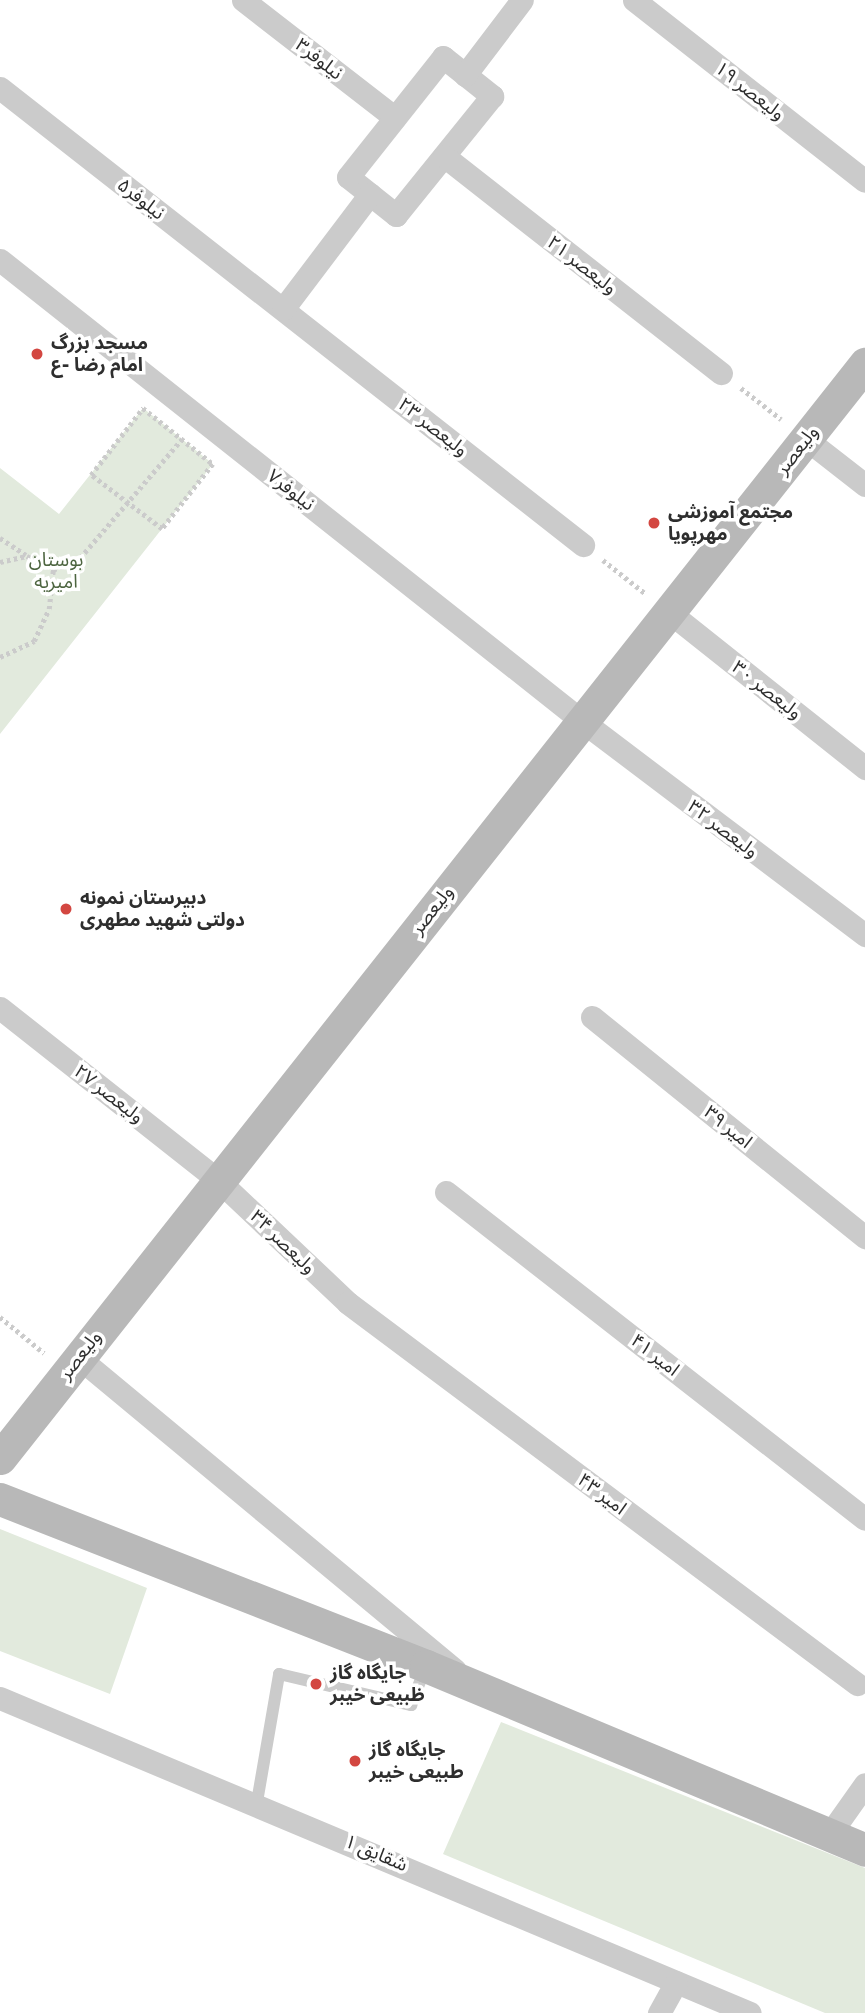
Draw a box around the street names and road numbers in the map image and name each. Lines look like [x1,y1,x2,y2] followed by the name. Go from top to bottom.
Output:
[291,33,347,85] street label: نیلوفر۳
[711,57,789,125] street label: ولیعصر ۱۹
[113,173,169,225] street label: نیلوفر۵
[543,231,621,299] street label: ولیعصر ۲۱
[394,393,472,461] street label: ولیعصر ۲۳
[771,421,823,479] street label: ولیعصر
[263,464,319,516] street label: نیلوفر۷
[728,656,806,724] street label: ولیعصر ۳۰
[683,795,763,863] street label: ولیعصر ۳۲
[406,881,458,939] street label: ولیعصر
[70,1060,148,1128] street label: ولیعصر ۲۷
[699,1101,757,1153] street label: امیر ۳۹
[246,1205,320,1279] street label: ولیعصر ۳۴
[54,1326,106,1384] street label: ولیعصر
[626,1329,684,1381] street label: امیر ۴۱
[573,1468,631,1520] street label: امیر ۴۳
[341,1830,411,1876] street label: شقایق ۱

